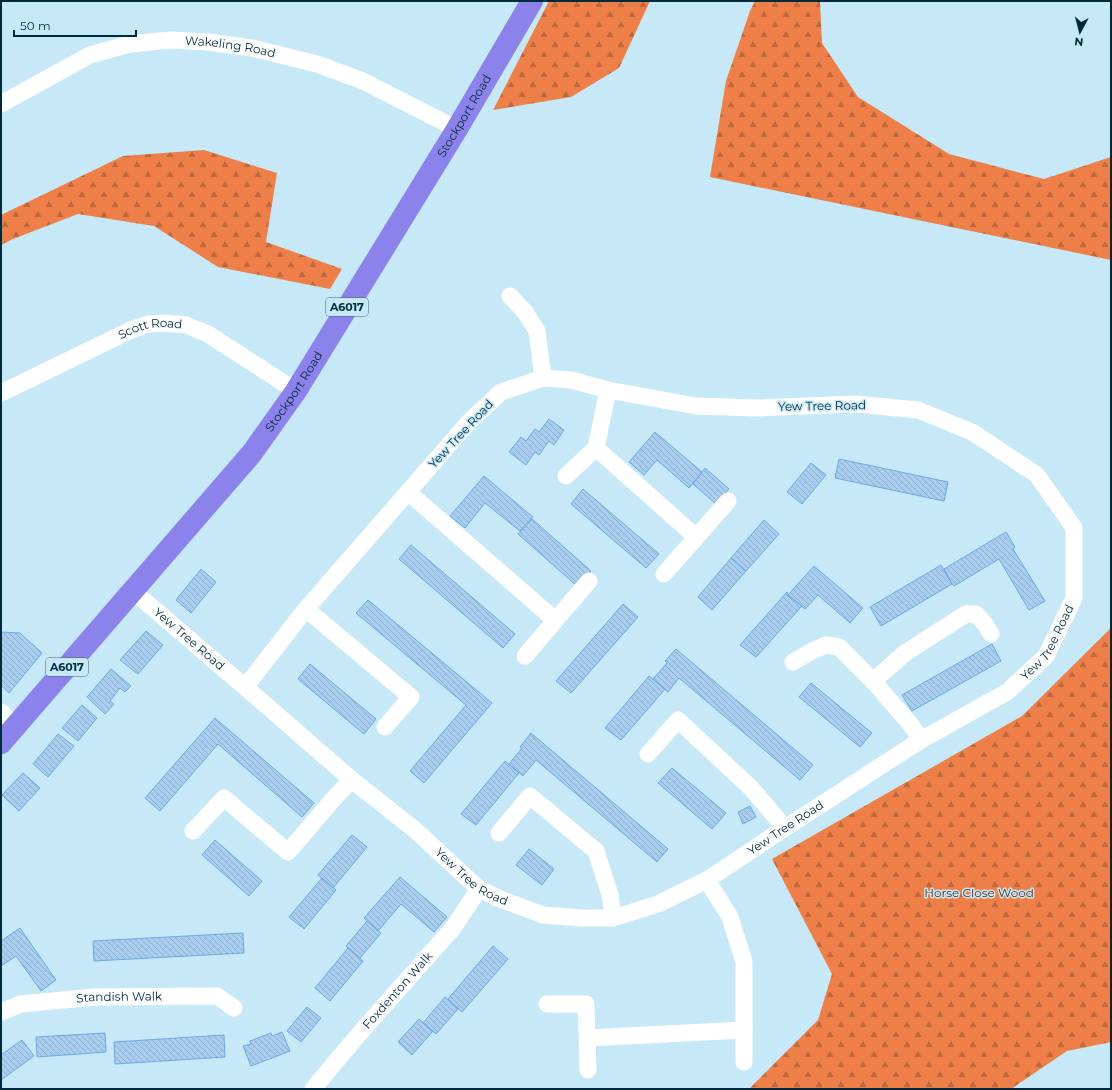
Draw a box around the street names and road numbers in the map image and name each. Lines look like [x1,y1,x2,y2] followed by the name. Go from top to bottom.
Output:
[185,33,277,61] street label: Wakeling Road
[434,72,494,160] street label: Stockport Road
[326,298,368,316] road number: A6017
[116,315,183,342] street label: Scott Road
[262,348,326,434] street label: Stockport Road
[425,396,496,471] street label: Yew Tree Road
[778,397,866,414] street label: Yew Tree Road
[1017,602,1077,683] street label: Yew Tree Road
[151,604,228,673] street label: Yew Tree Road
[46,658,88,676] road number: A6017
[744,797,826,858] street label: Yew Tree Road
[432,845,510,908] street label: Yew Tree Road
[359,948,436,1032] street label: Foxdenton Walk
[75,988,163,1006] street label: Standish Walk

